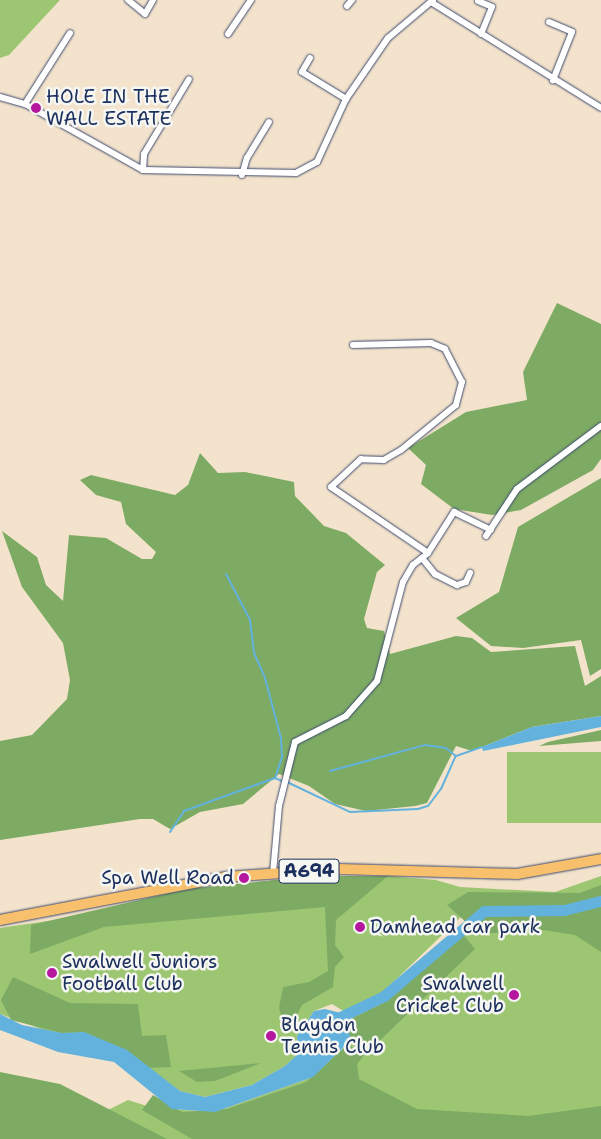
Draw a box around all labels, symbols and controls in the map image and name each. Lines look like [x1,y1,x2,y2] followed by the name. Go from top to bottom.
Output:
[46,86,171,130] place label: HOLE IN THE WALL ESTATE
[30,102,42,114] marker: HOLE IN THE WALL ESTATE
[278,856,340,886] road number: A694
[101,867,234,889] place label: Spa Well Road
[238,872,250,884] marker: Spa Well Road
[370,916,540,938] place label: Damhead car park
[354,921,366,933] marker: Damhead car park
[62,951,217,995] place label: Swalwell Juniors Football Club
[46,967,58,979] marker: Swalwell Juniors Football Club
[396,973,504,1017] place label: Swalwell Cricket Club
[508,989,520,1001] marker: Swalwell Cricket Club
[281,1014,384,1058] place label: Blaydon Tennis Club
[265,1030,277,1042] marker: Blaydon Tennis Club

